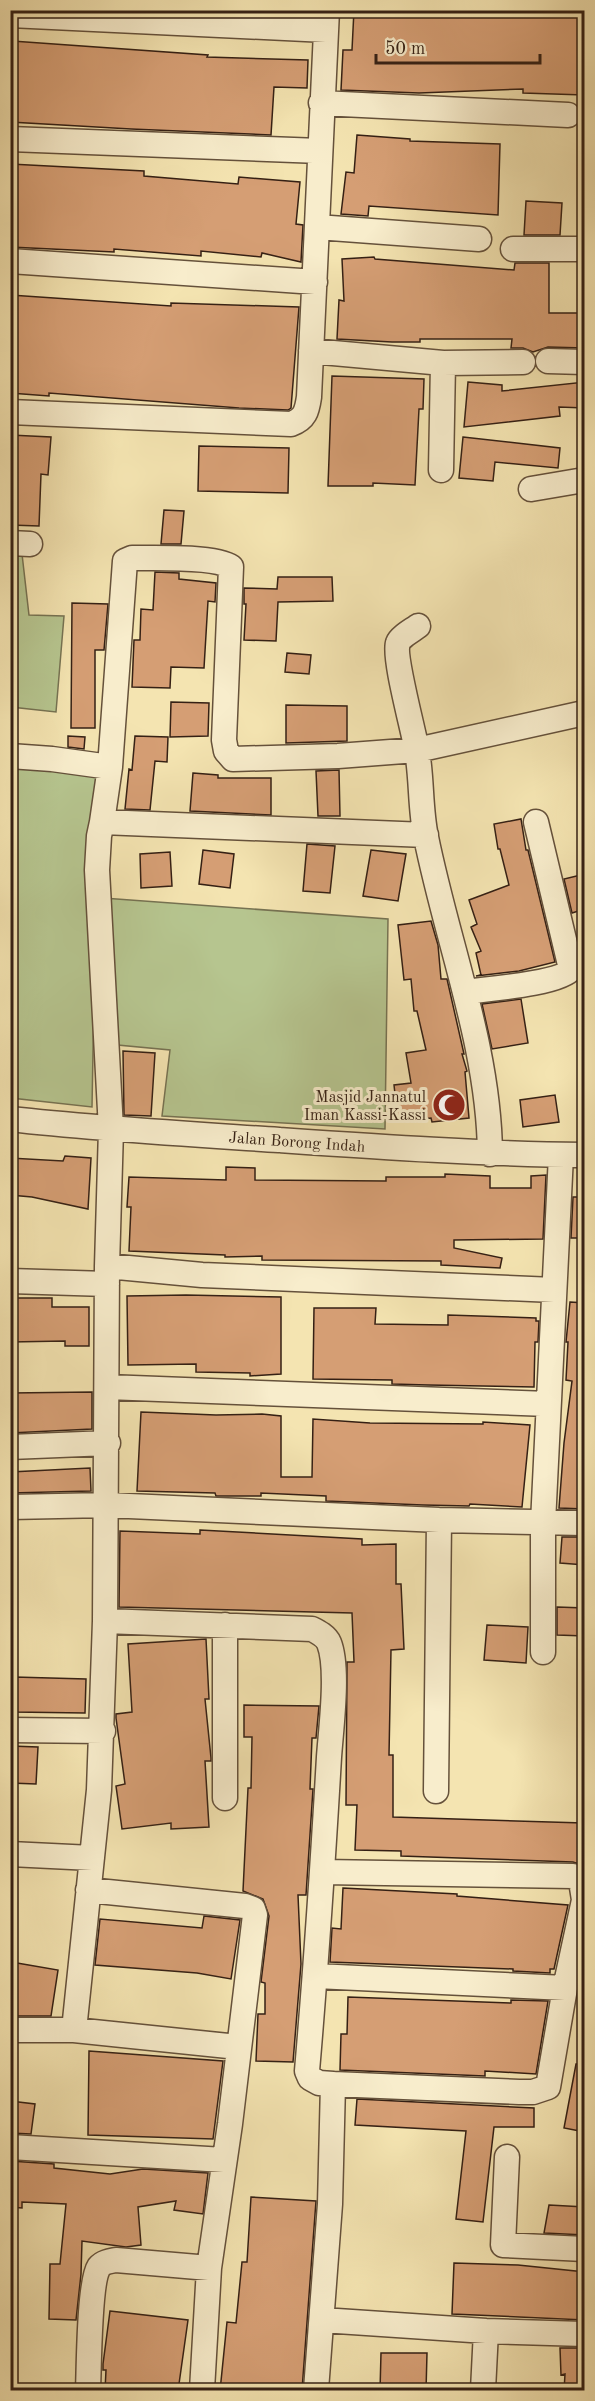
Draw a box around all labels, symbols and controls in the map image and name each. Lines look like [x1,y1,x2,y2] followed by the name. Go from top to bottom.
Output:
[376,27,540,65] scale bar
[385,40,425,58] text: 50 m
[431,1087,467,1123] mosque icon: Masjid Jannatul Iman Kassi-Kassi
[304,1090,426,1124] place label: Masjid Jannatul Iman Kassi-Kassi
[228,1130,366,1156] street label: Jalan Borong Indah

